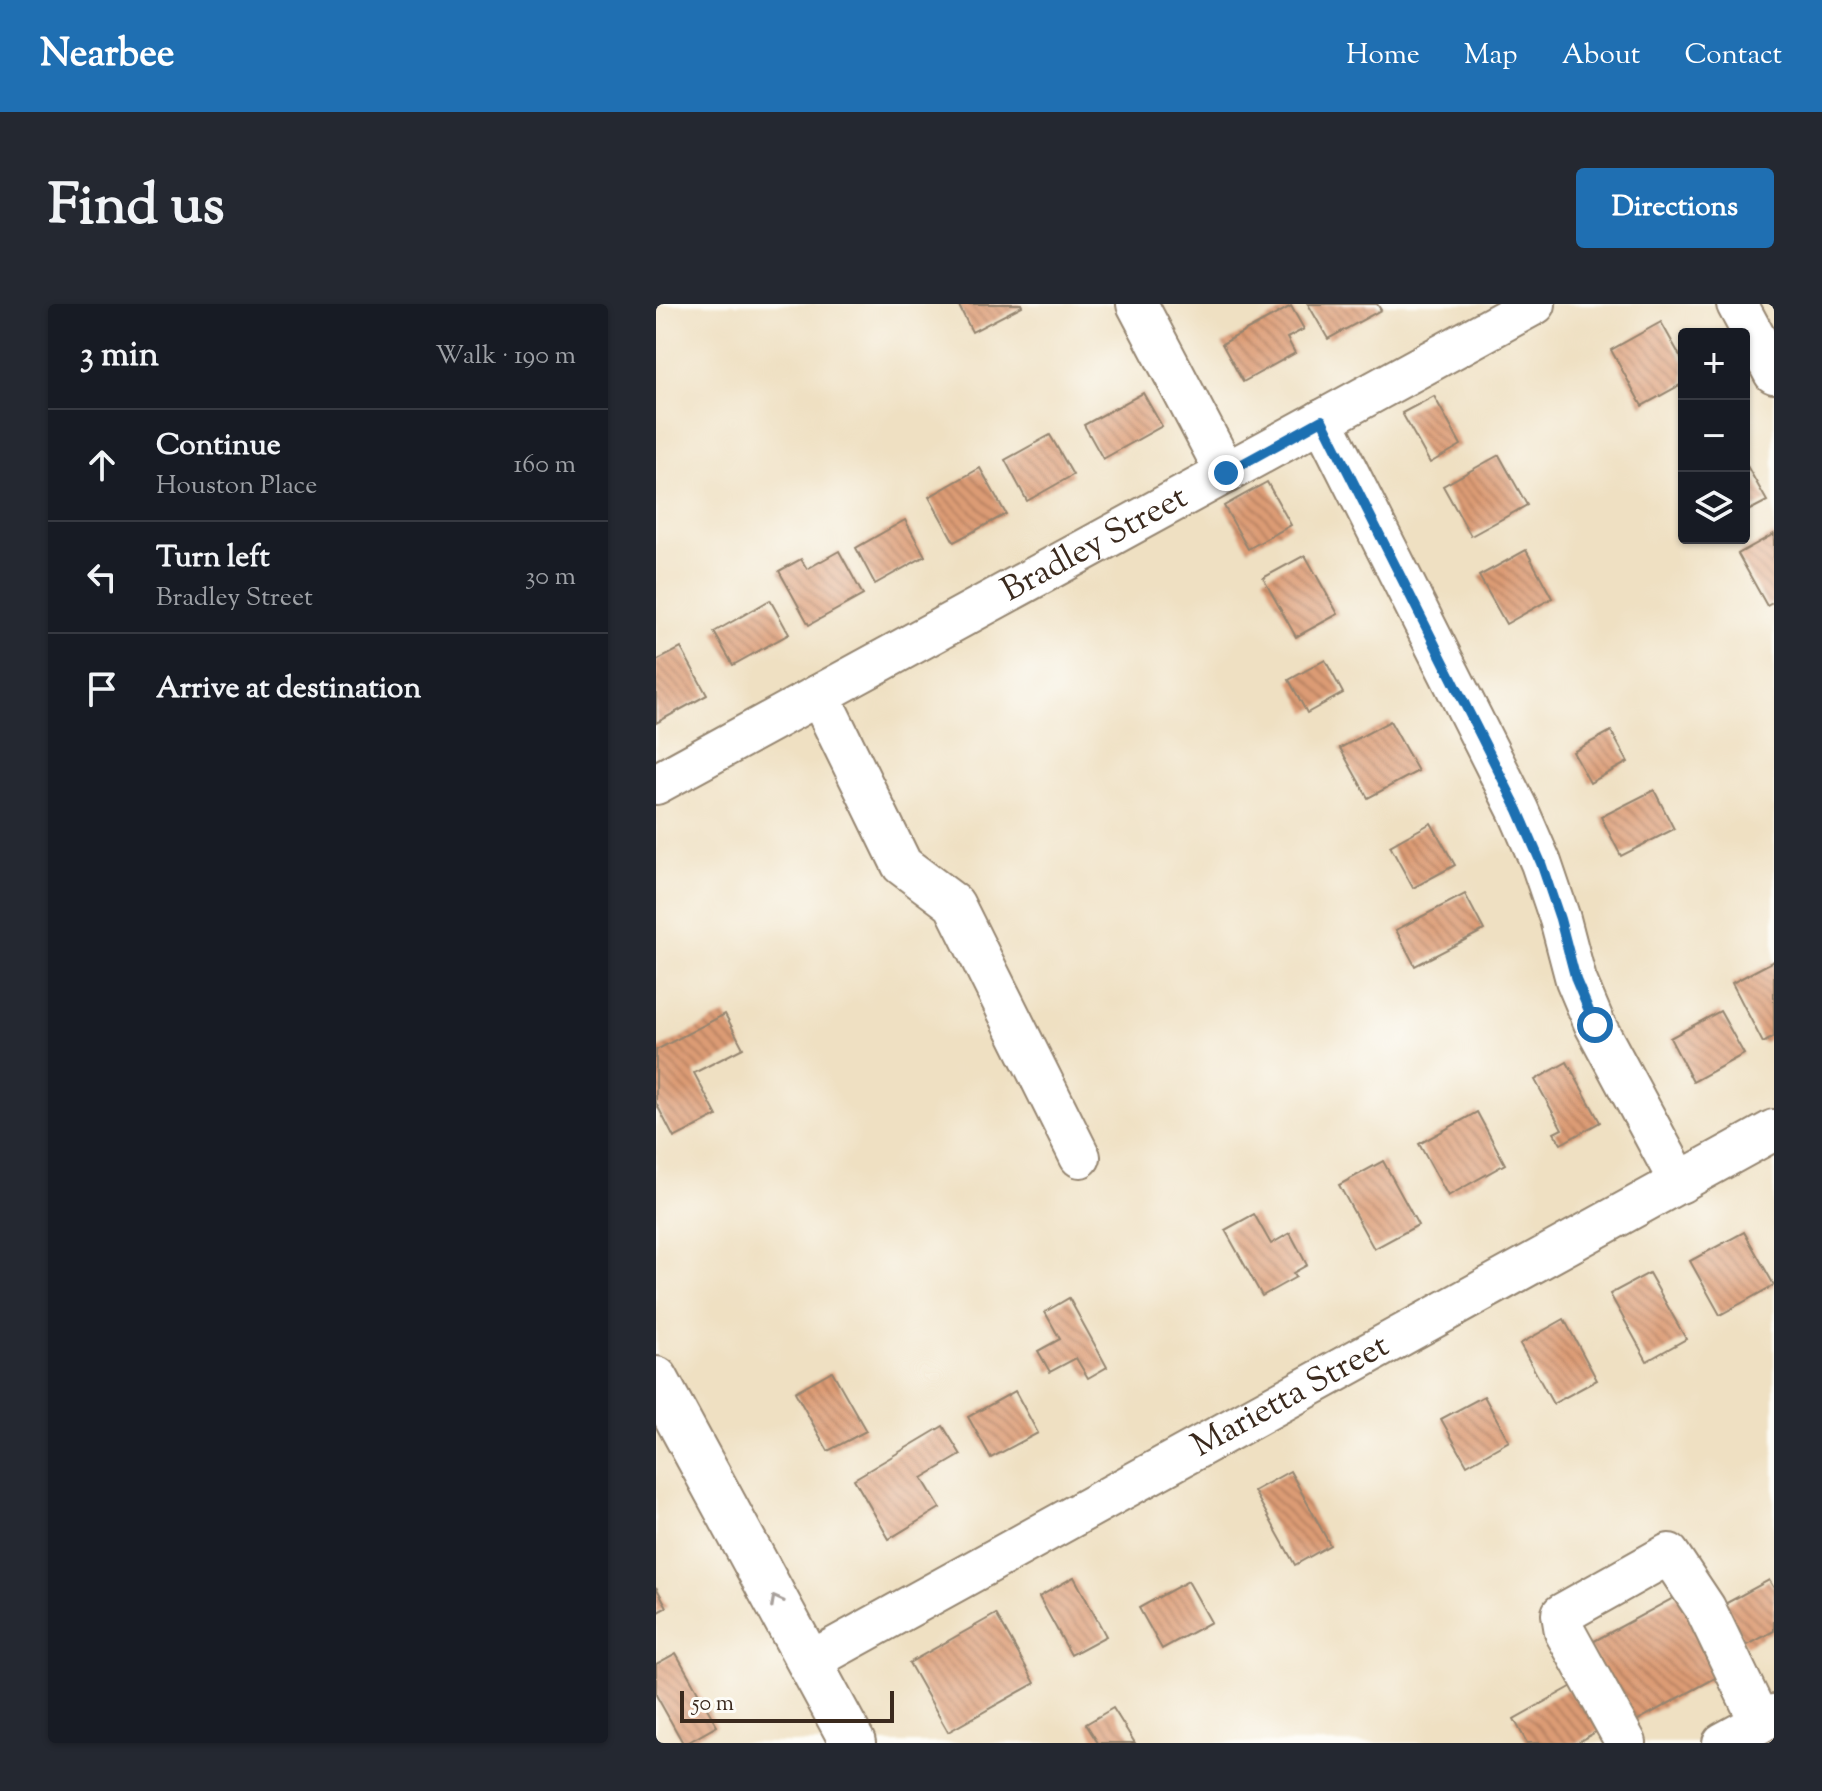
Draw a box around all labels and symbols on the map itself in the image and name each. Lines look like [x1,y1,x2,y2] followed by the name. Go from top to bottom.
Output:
[1208,455,1244,491] route end
[993,474,1197,615] street label: Bradley Street
[1577,1007,1613,1043] route start
[1183,1322,1398,1471] street label: Marietta Street
[770,1594,785,1609] one-way arrow
[680,1687,894,1723] scale bar

